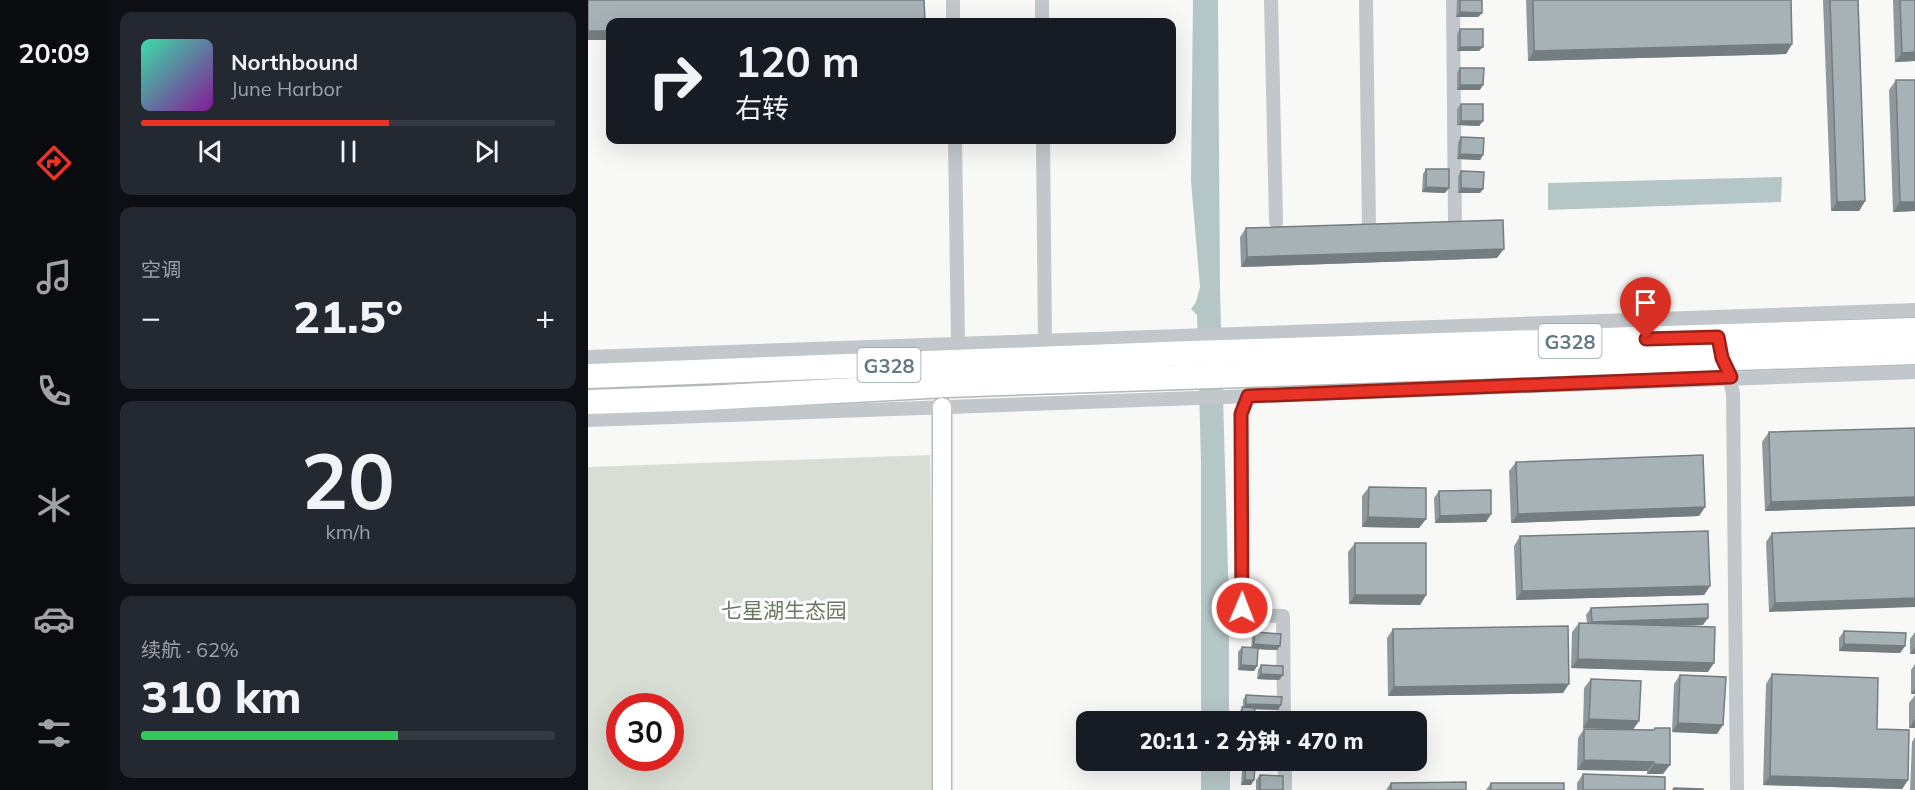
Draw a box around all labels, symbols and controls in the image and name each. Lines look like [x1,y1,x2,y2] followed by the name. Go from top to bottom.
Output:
[735,35,860,88] text: 120 m
[18,36,90,70] text: 20:09
[636,42,714,120] icon: right
[231,48,358,76] text: Northbound
[231,76,342,101] text: June Harbor
[735,91,789,125] text: 右转
[194,135,227,168] icon: previous
[332,135,365,168] icon: pause
[470,135,503,168] icon: next
[33,142,75,184] icon: directions
[33,256,75,298] icon: music
[141,257,181,282] text: 空调
[1620,277,1671,339] pin
[1629,286,1662,319] icon: arrive
[293,288,403,344] text: 21.5°
[141,296,161,337] text: −
[535,296,555,337] text: +
[1538,324,1602,358] road number: G328
[858,348,920,382] road number: G328
[33,370,75,412] icon: phone
[301,431,395,529] text: 20
[33,484,75,526] icon: climate
[325,519,371,544] text: km/h
[1210,576,1274,640] position arrow
[721,597,847,623] park label: 七星湖生态园
[33,598,75,640] icon: car
[141,637,239,662] text: 续航 · 62%
[141,668,302,724] text: 310 km
[606,693,684,771] speed limit sign: 30
[33,712,75,754] icon: filters
[1139,727,1364,755] text: 20:11 · 2 分钟 · 470 m

